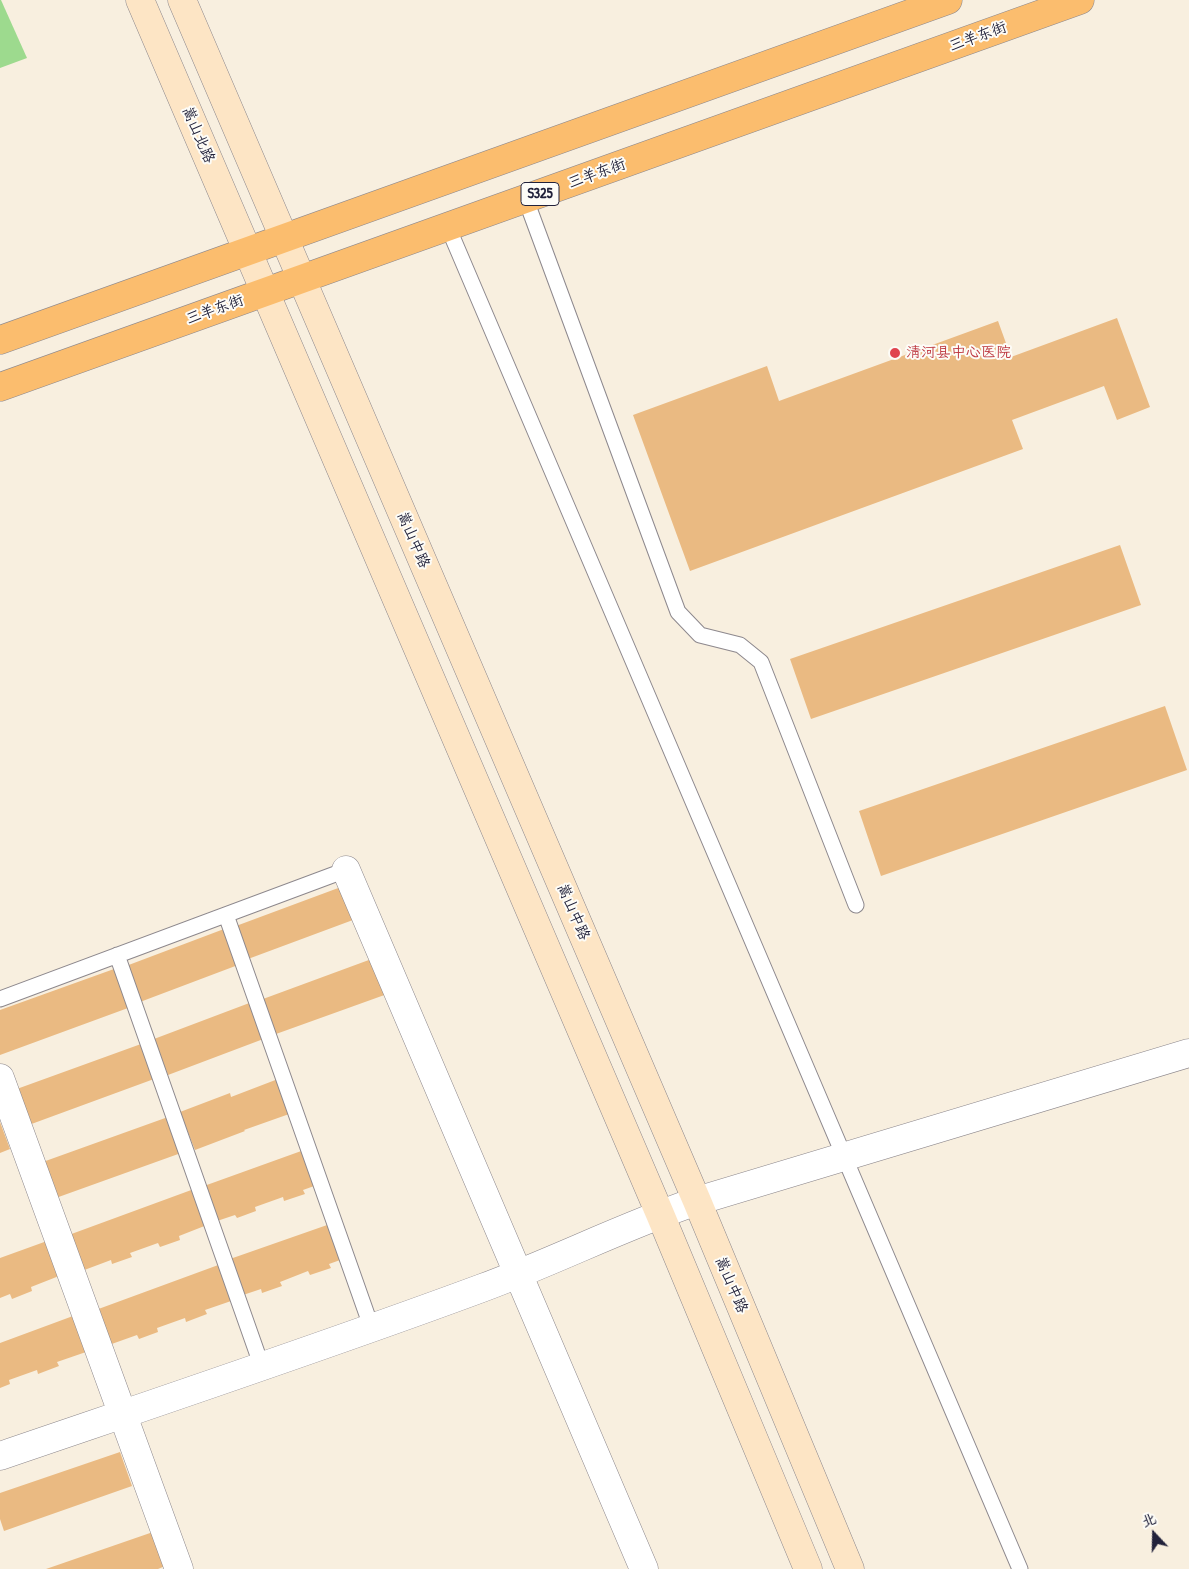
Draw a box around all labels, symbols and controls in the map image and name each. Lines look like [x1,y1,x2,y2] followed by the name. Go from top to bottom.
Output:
[947,18,1009,56] street label: 三羊东街
[178,104,218,166] street label: 嵩山北路
[566,155,628,193] street label: 三羊东街
[521,182,559,205] road number: S325
[184,291,246,329] street label: 三羊东街
[906,344,1011,362] place label: 清河县中心医院
[888,346,902,360] marker: 清河县中心医院
[393,509,433,571] street label: 嵩山中路
[553,881,593,943] street label: 嵩山中路
[711,1254,751,1316] street label: 嵩山中路
[1139,1508,1158,1531] text: 北
[1129,1509,1179,1559] north arrow

